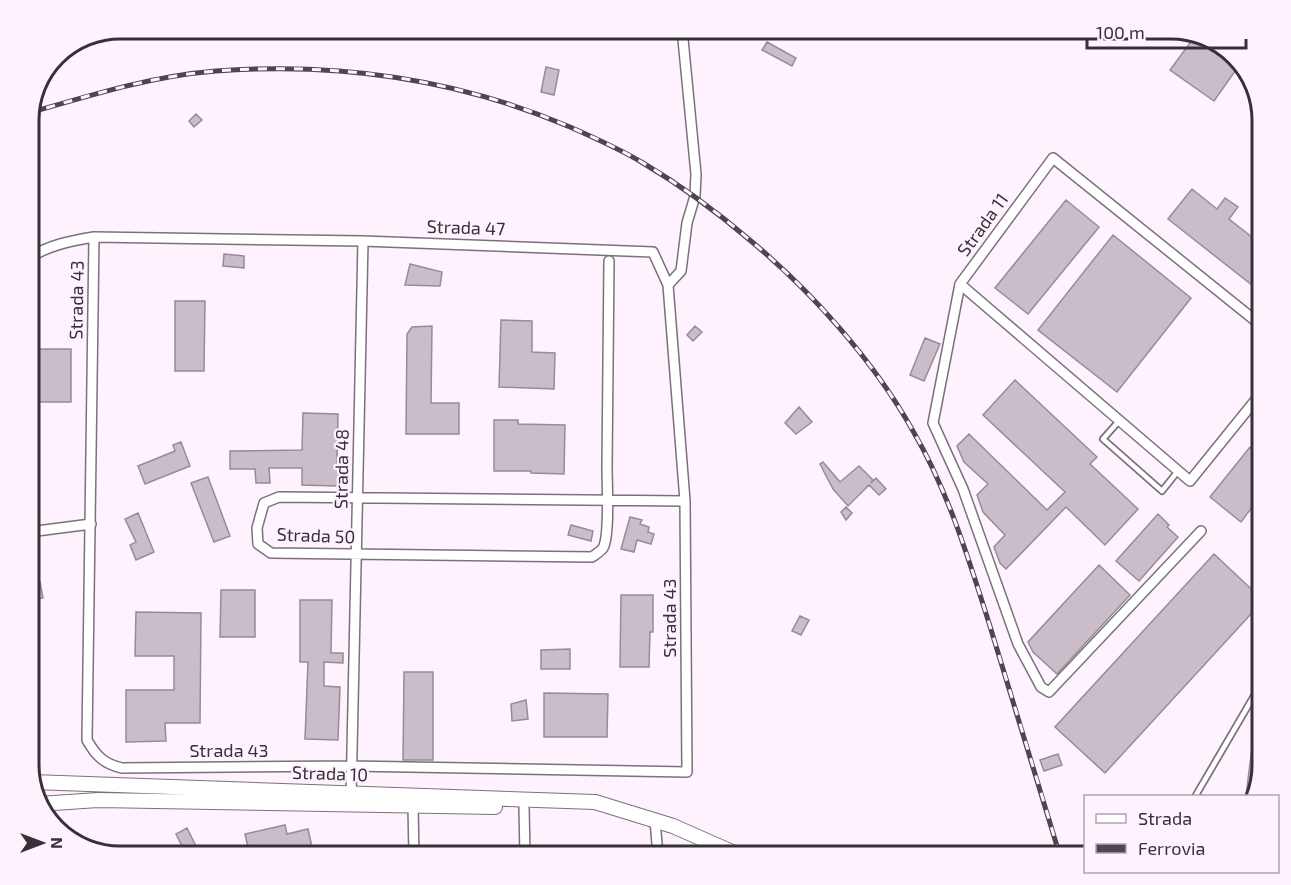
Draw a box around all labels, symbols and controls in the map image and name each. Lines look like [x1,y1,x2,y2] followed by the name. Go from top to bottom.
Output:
[1087,12,1246,50] scale bar
[1096,21,1145,43] text: 100 m
[952,189,1012,260] street label: Strada 11
[426,215,506,239] street label: Strada 47
[64,260,88,340] street label: Strada 43
[329,429,353,509] street label: Strada 48
[276,523,356,547] street label: Strada 50
[658,578,680,658] street label: Strada 43
[189,739,269,761] street label: Strada 43
[292,761,368,785] street label: Strada 10
[1084,795,1279,873] legend
[1138,807,1192,829] text: Strada
[12,813,72,873] north arrow
[48,837,67,849] text: N
[1138,837,1205,859] text: Ferrovia

